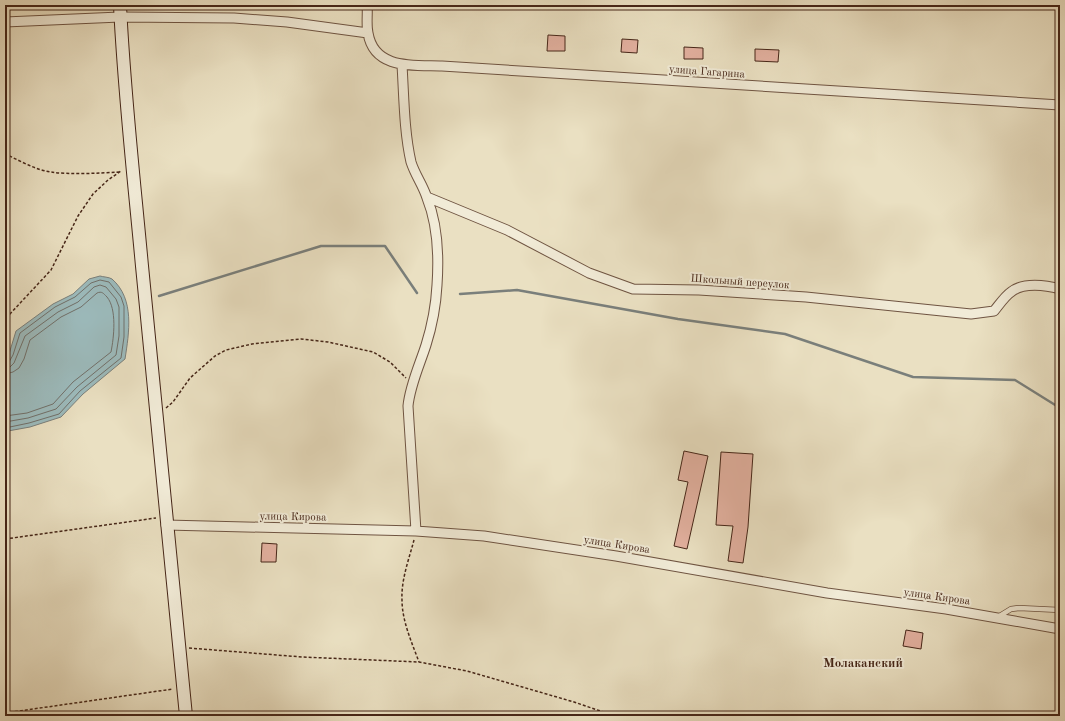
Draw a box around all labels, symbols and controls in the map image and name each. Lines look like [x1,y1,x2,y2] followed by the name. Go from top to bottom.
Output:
[669,64,746,81] street label: улица Гагарина
[690,274,790,291] street label: Школьный переулок
[259,511,327,524] street label: улица Кирова
[583,535,651,556] street label: улица Кирова
[903,587,971,608] street label: улица Кирова
[823,657,903,670] district label: Молаканский

